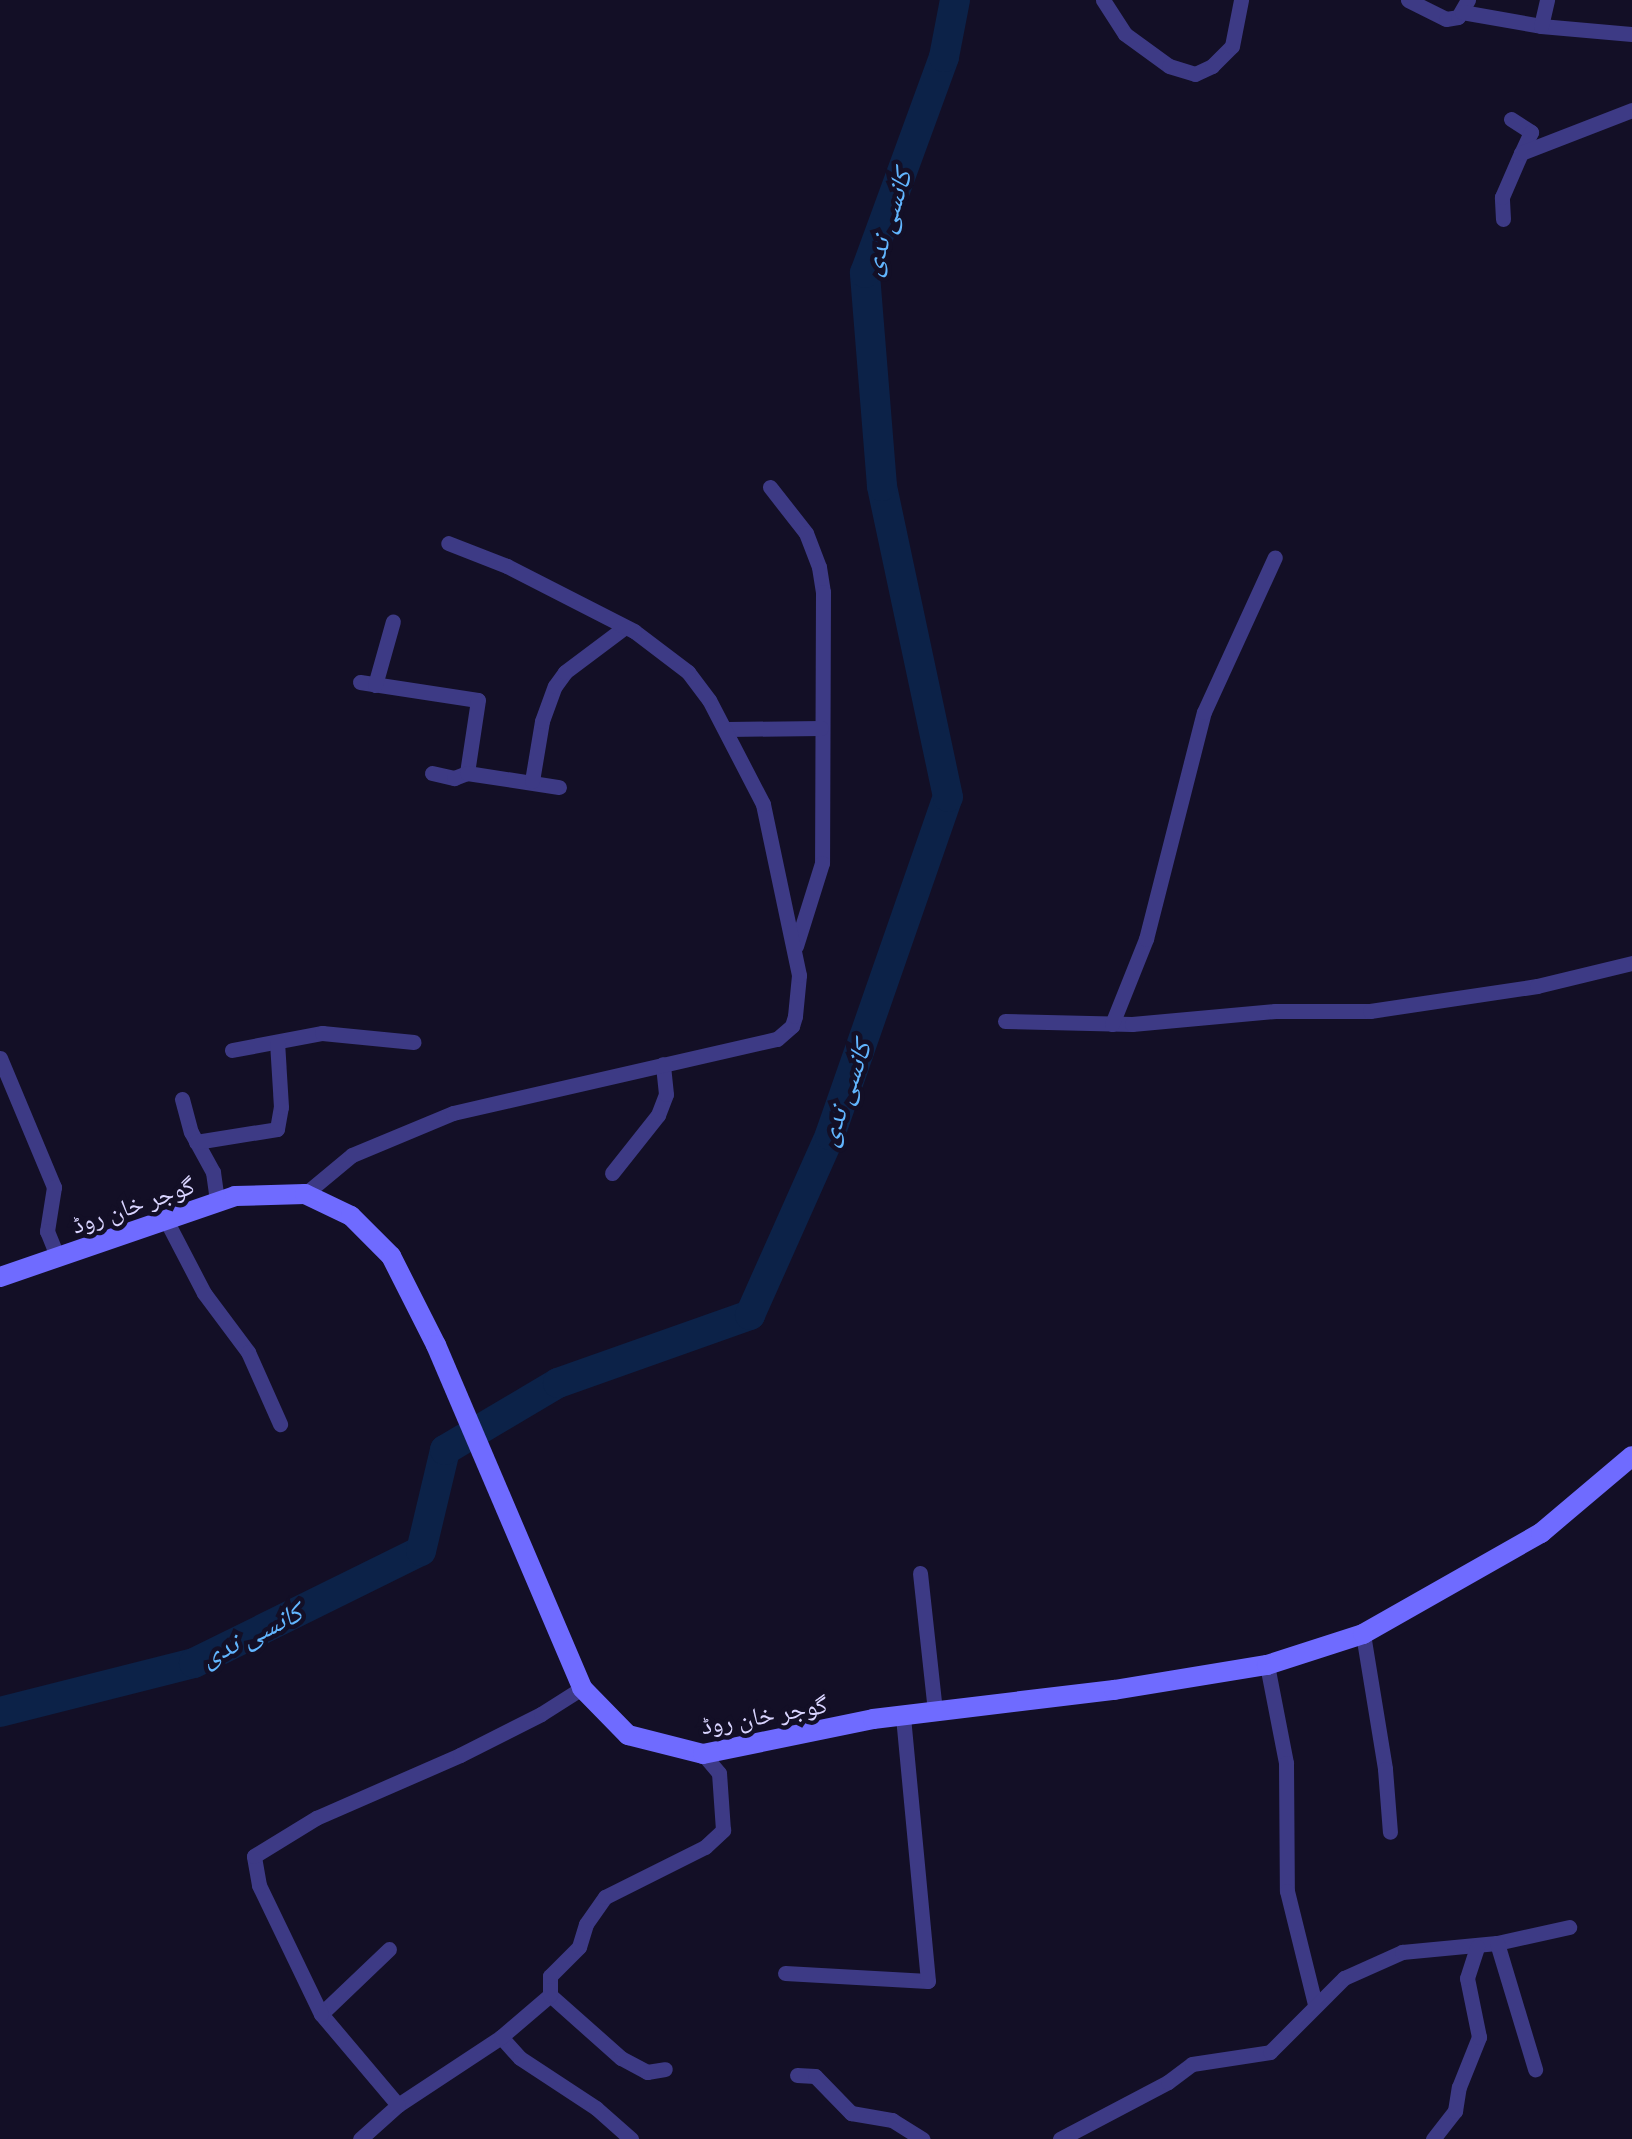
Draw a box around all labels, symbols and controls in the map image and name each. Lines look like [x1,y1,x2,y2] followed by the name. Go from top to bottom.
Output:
[853,165,919,279] water label: کانسی ندی
[810,1036,878,1150] water label: کانسی ندی
[68,1170,198,1240] street label: گوجر خان روڈ
[195,1595,307,1673] water label: کانسی ندی
[698,1689,830,1741] street label: گوجر خان روڈ

